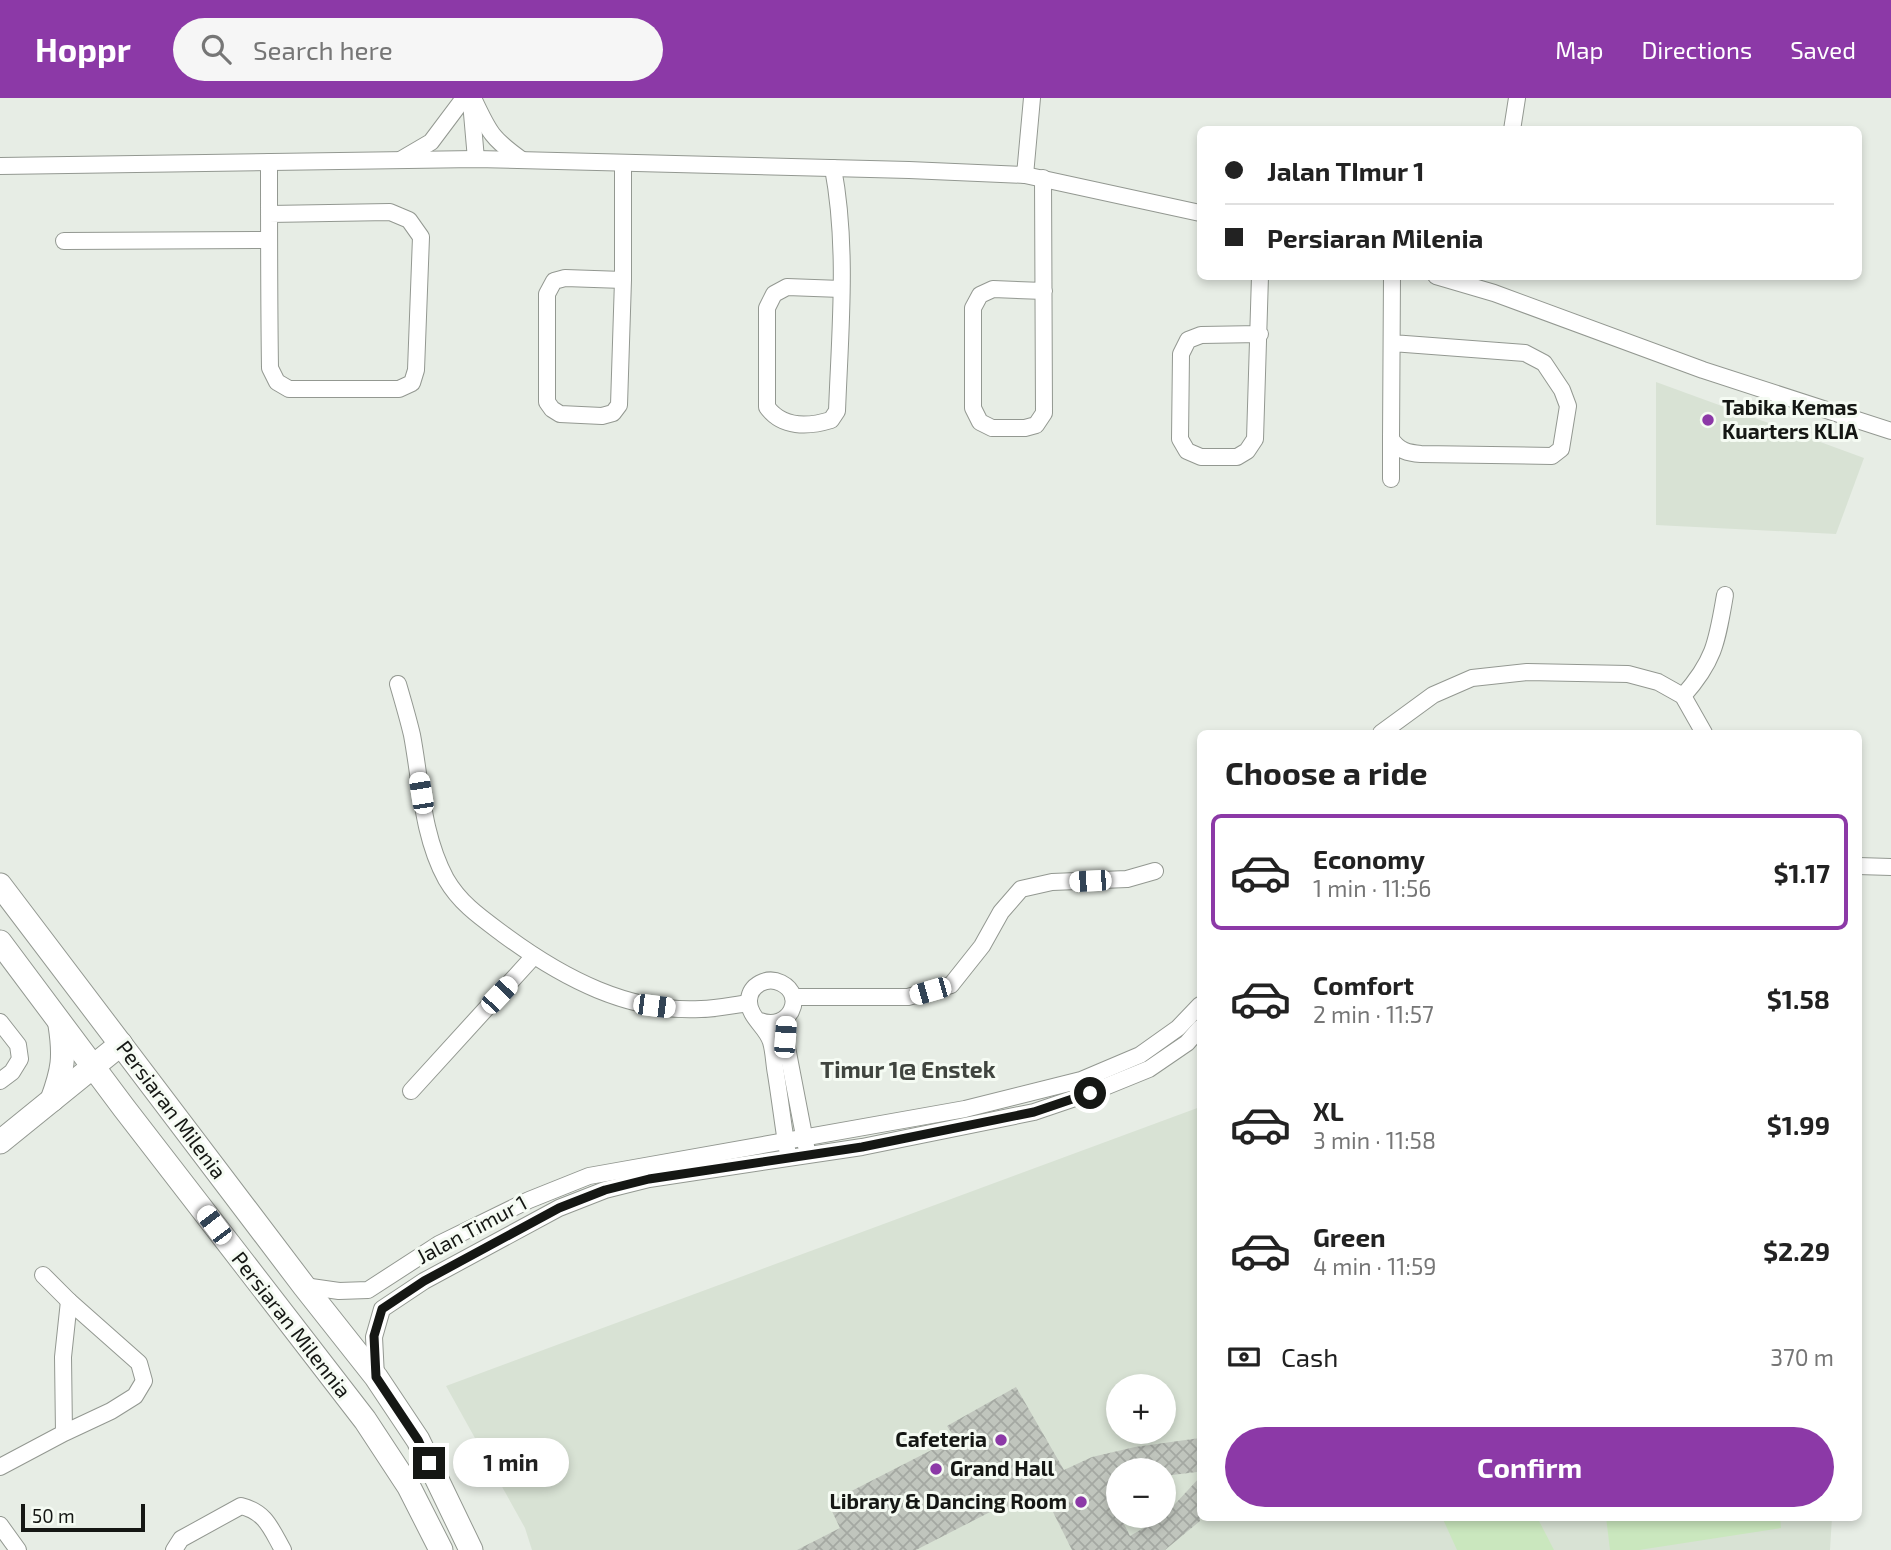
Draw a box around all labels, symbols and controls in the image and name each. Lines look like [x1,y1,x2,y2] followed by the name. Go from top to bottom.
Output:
[173,18,663,81] search box
[35,29,131,69] text: Hoppr
[197,30,235,68] icon: search
[253,34,393,65] text: Search here
[1555,35,1603,64] text: Map
[1641,35,1752,64] text: Directions
[1790,35,1856,64] text: Saved
[1267,155,1425,186] text: Jalan TImur 1
[1267,222,1483,253] text: Persiaran Milenia
[1722,394,1858,443] place label: Tabika Kemas Kuarters KLIA
[1700,412,1716,428] marker: Tabika Kemas Kuarters KLIA
[1225,753,1428,791] text: Choose a ride
[408,771,435,815] car
[1229,841,1292,904] icon: car
[1313,843,1425,874] text: Economy
[1774,857,1830,888] text: $1.17
[1069,869,1112,893] car
[1313,874,1431,902] text: 1 min · 11:56
[1229,967,1292,1030] icon: car
[1313,969,1414,1000] text: Comfort
[477,972,522,1018] car
[907,975,954,1007] car
[1767,983,1830,1014] text: $1.58
[632,993,677,1019] car
[1313,1000,1434,1028] text: 2 min · 11:57
[774,1015,797,1059] car
[112,1035,232,1183] street label: Persiaran Milenia
[820,1055,996,1083] district label: Timur 1@ Enstek
[1074,1077,1106,1109] route start
[1229,1093,1292,1156] icon: car
[1313,1095,1344,1126] text: XL
[1767,1109,1830,1140] text: $1.99
[1313,1126,1436,1154] text: 3 min · 11:58
[412,1189,531,1268] street label: Jalan Timur 1
[193,1202,236,1248] car
[1229,1219,1292,1282] icon: car
[1313,1221,1386,1252] text: Green
[1763,1235,1830,1266] text: $2.29
[227,1246,357,1402] street label: Persiaran Milennia
[1313,1252,1436,1280] text: 4 min · 11:59
[1225,1338,1263,1376] icon: cash
[1281,1341,1338,1372] text: Cash
[1770,1343,1834,1371] text: 370 m
[1106,1374,1176,1528] map controls
[1106,1374,1176,1444] button: +
[895,1426,987,1451] place label: Cafeteria
[1225,1427,1834,1507] button: Confirm
[993,1432,1009,1448] marker: Cafeteria
[453,1438,569,1488] callout: 1 min
[413,1447,445,1479] route end
[483,1448,539,1476] text: 1 min
[950,1455,1055,1480] place label: Grand Hall
[1106,1458,1176,1528] button: −
[928,1461,944,1477] marker: Grand Hall
[830,1488,1067,1514] place label: Library & Dancing Room
[1073,1494,1089,1510] marker: Library & Dancing Room
[21,1501,145,1533] scale bar
[32,1504,75,1527] text: 50 m

